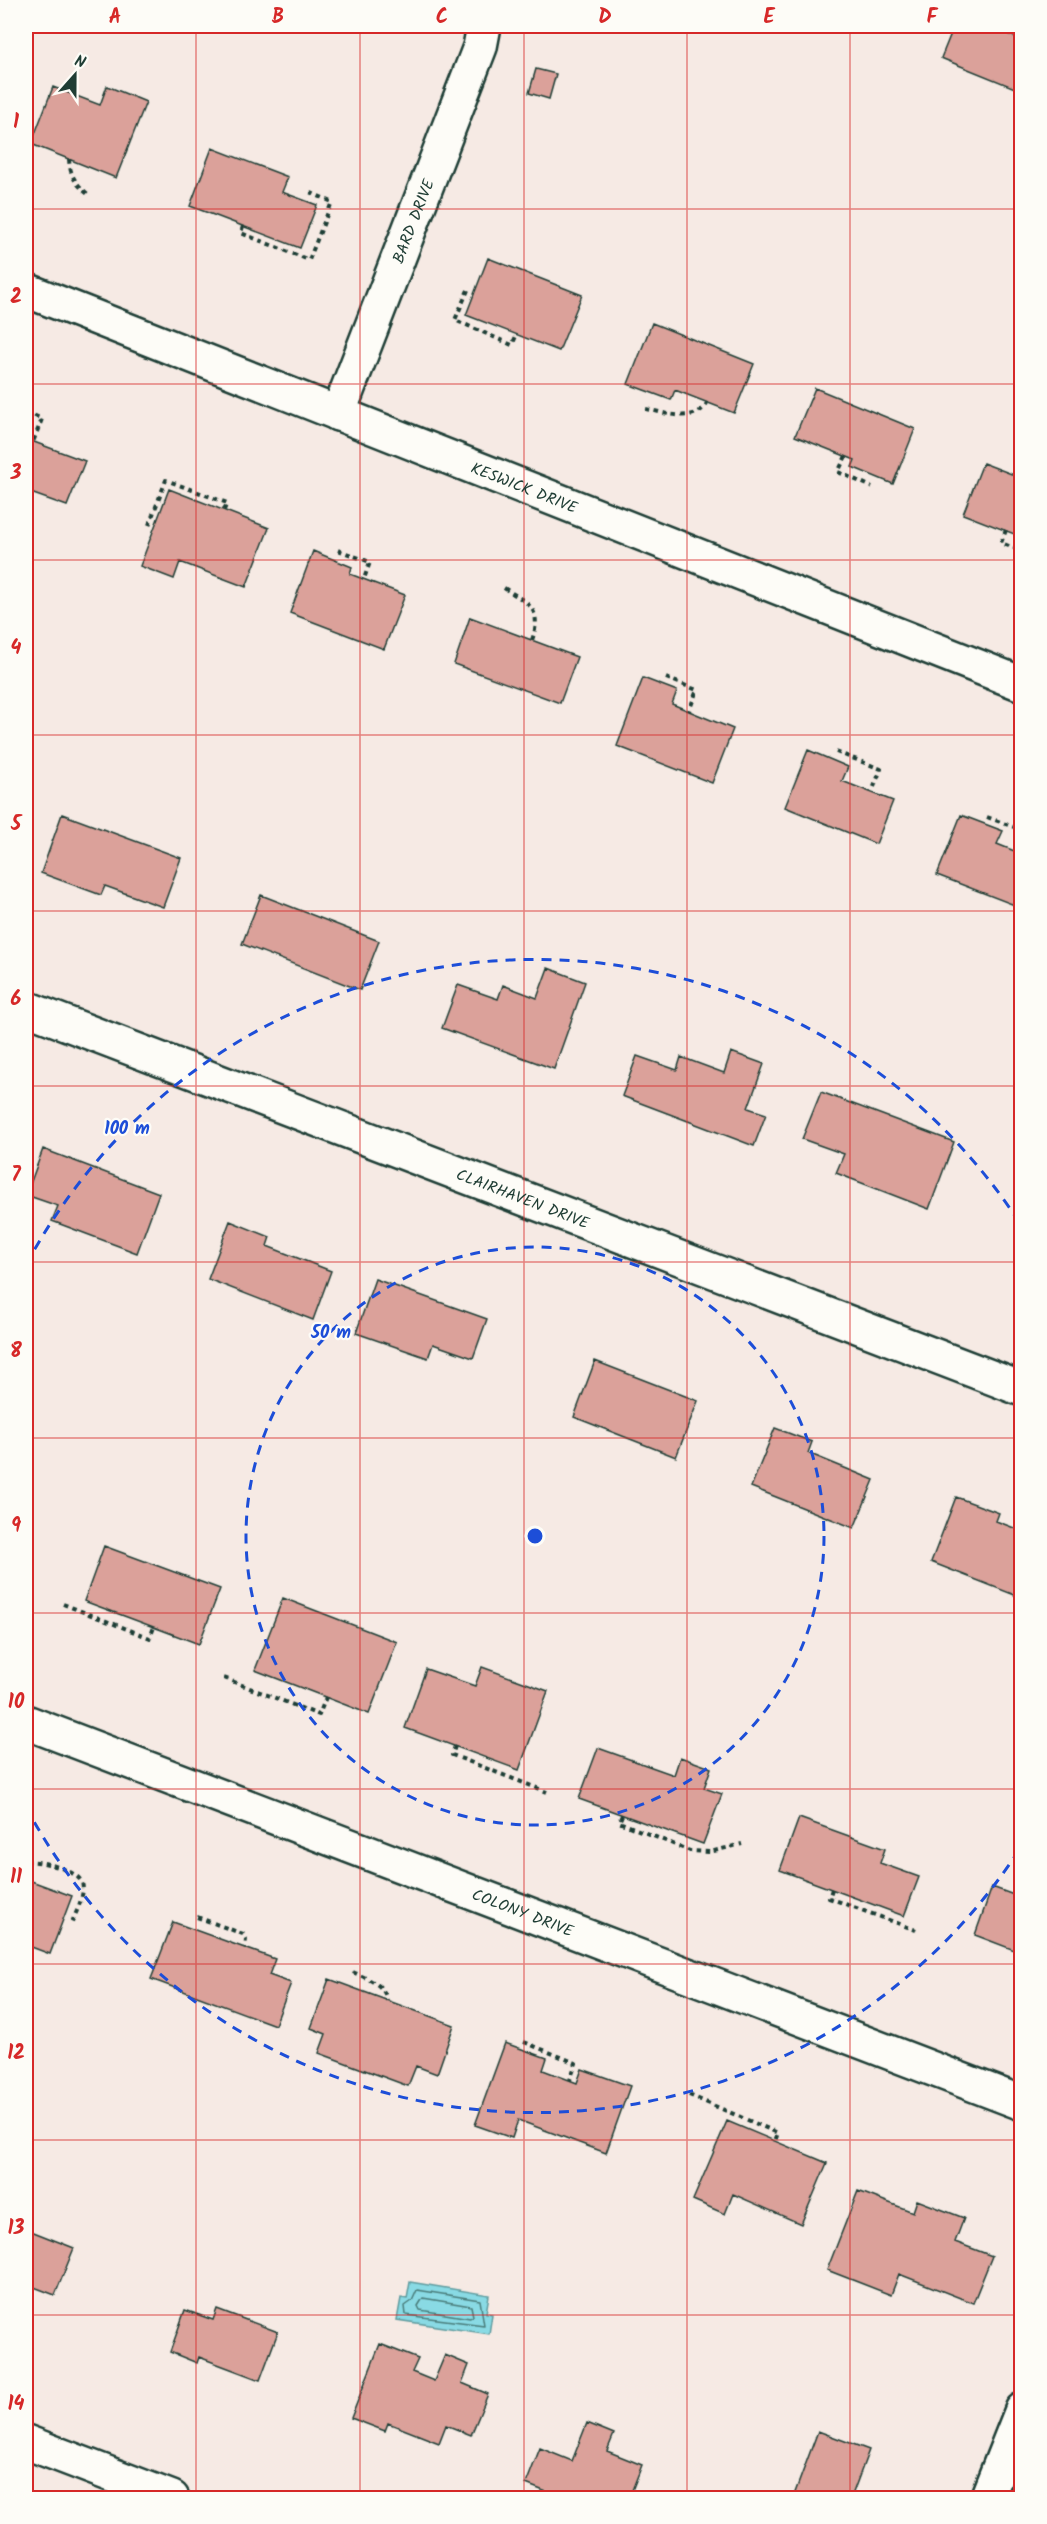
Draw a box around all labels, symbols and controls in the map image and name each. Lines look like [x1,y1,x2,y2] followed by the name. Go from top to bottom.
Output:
[109,2,121,34] text: A
[272,2,284,34] text: B
[436,2,448,34] text: C
[598,2,612,34] text: D
[763,2,775,34] text: E
[927,2,939,34] text: F
[45,45,105,105] north arrow
[71,49,89,76] text: N
[13,107,19,139] text: 1
[386,175,442,267] street label: BARD DRIVE
[10,282,22,314] text: 2
[467,456,582,521] street label: KESWICK DRIVE
[10,458,22,490] text: 3
[11,633,22,665] text: 4
[10,809,23,841] text: 5
[11,984,22,1016] text: 6
[104,1115,150,1144] text: 100 m
[11,1160,21,1192] text: 7
[452,1163,593,1236] street label: CLAIRHAVEN DRIVE
[310,1319,351,1348] text: 50 m
[10,1336,22,1368] text: 8
[11,1511,21,1543] text: 9
[525,1526,545,1546] centre of rings
[8,1687,25,1719] text: 10
[10,1862,22,1894] text: 11
[468,1883,577,1944] street label: COLONY DRIVE
[7,2038,25,2070] text: 12
[8,2213,25,2245] text: 13
[8,2389,25,2421] text: 14

